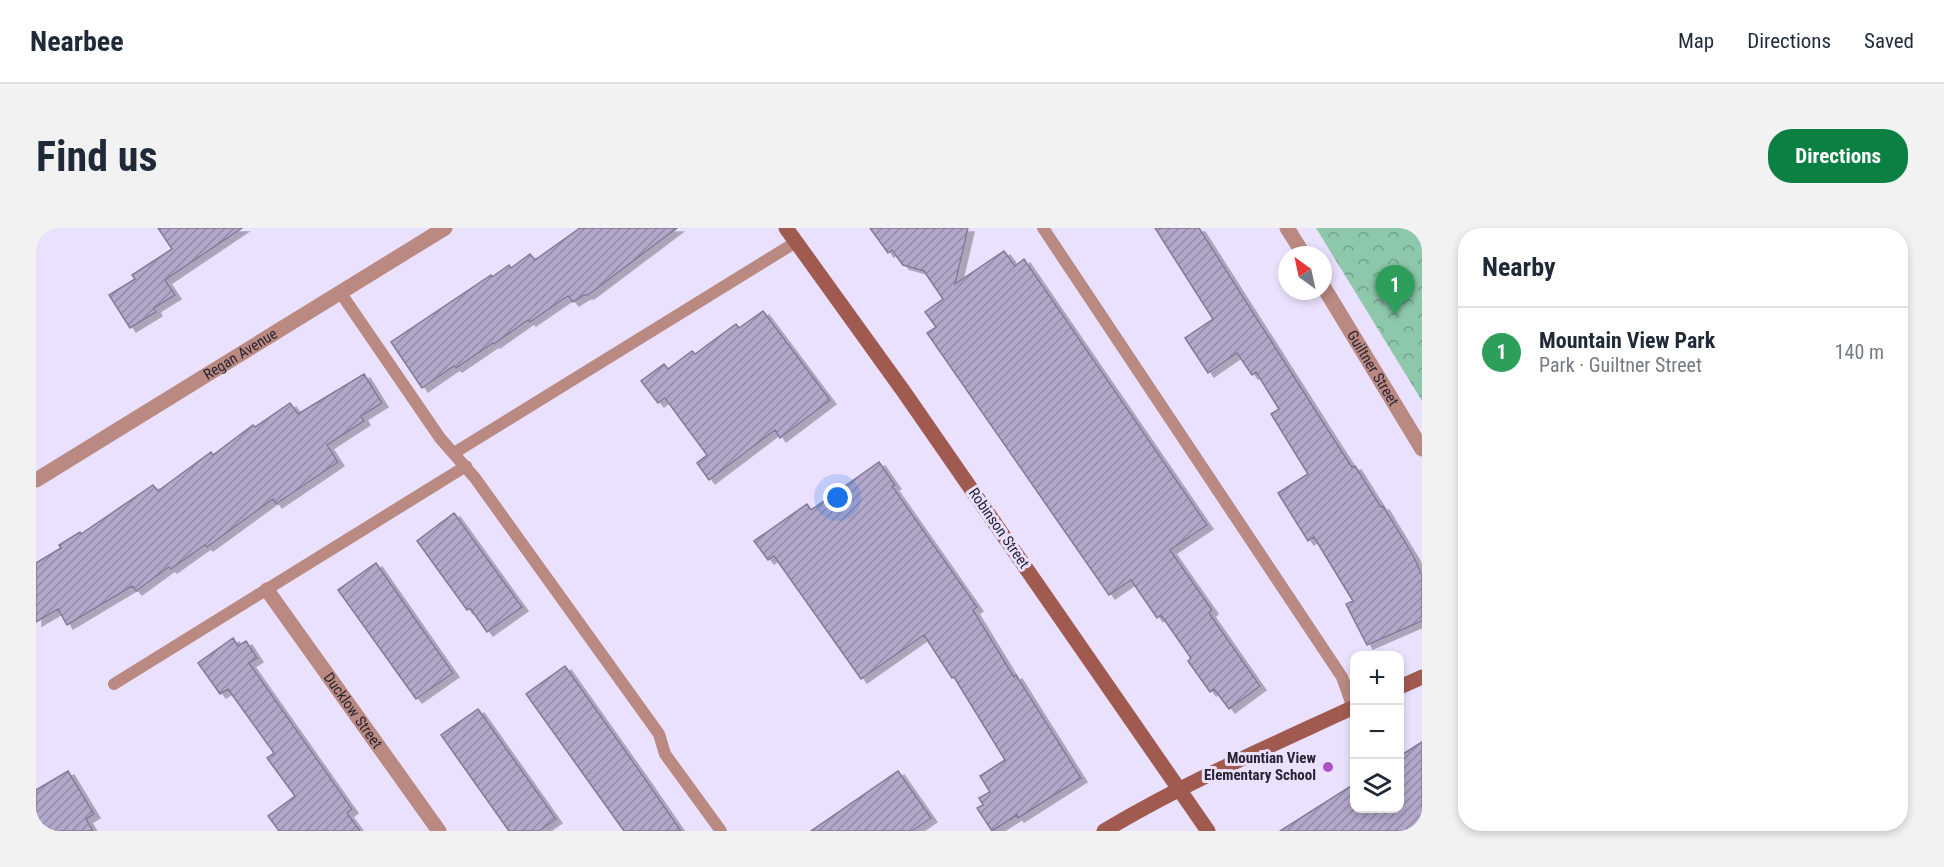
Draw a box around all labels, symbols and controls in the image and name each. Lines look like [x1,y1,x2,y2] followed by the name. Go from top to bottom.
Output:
[30,25,124,58] text: Nearbee
[1678,29,1714,53] text: Map
[1747,29,1831,53] text: Directions
[1864,29,1914,53] text: Saved
[1768,129,1908,183] button: Directions
[36,132,157,181] text: Find us
[1278,246,1332,300] north arrow
[1482,252,1556,282] text: Nearby
[1376,266,1414,315] pin: 1
[200,325,281,384] street label: Regan Avenue
[1343,327,1403,409] street label: Guiltner Street
[1539,328,1715,353] text: Mountain View Park
[1496,340,1507,364] text: 1
[1835,340,1884,364] text: 140 m
[1539,353,1702,377] text: Park · Guiltner Street
[823,483,852,512] your location
[965,484,1033,572] street label: Robinson Street
[1350,651,1404,813] map controls
[1350,651,1404,705] button: +
[320,669,386,752] street label: Ducklow Street
[1350,705,1404,759] button: −
[1204,749,1316,784] place label: Mountian View Elementary School
[1350,759,1404,813] button: layers
[1321,760,1335,774] marker: Mountian View Elementary School

